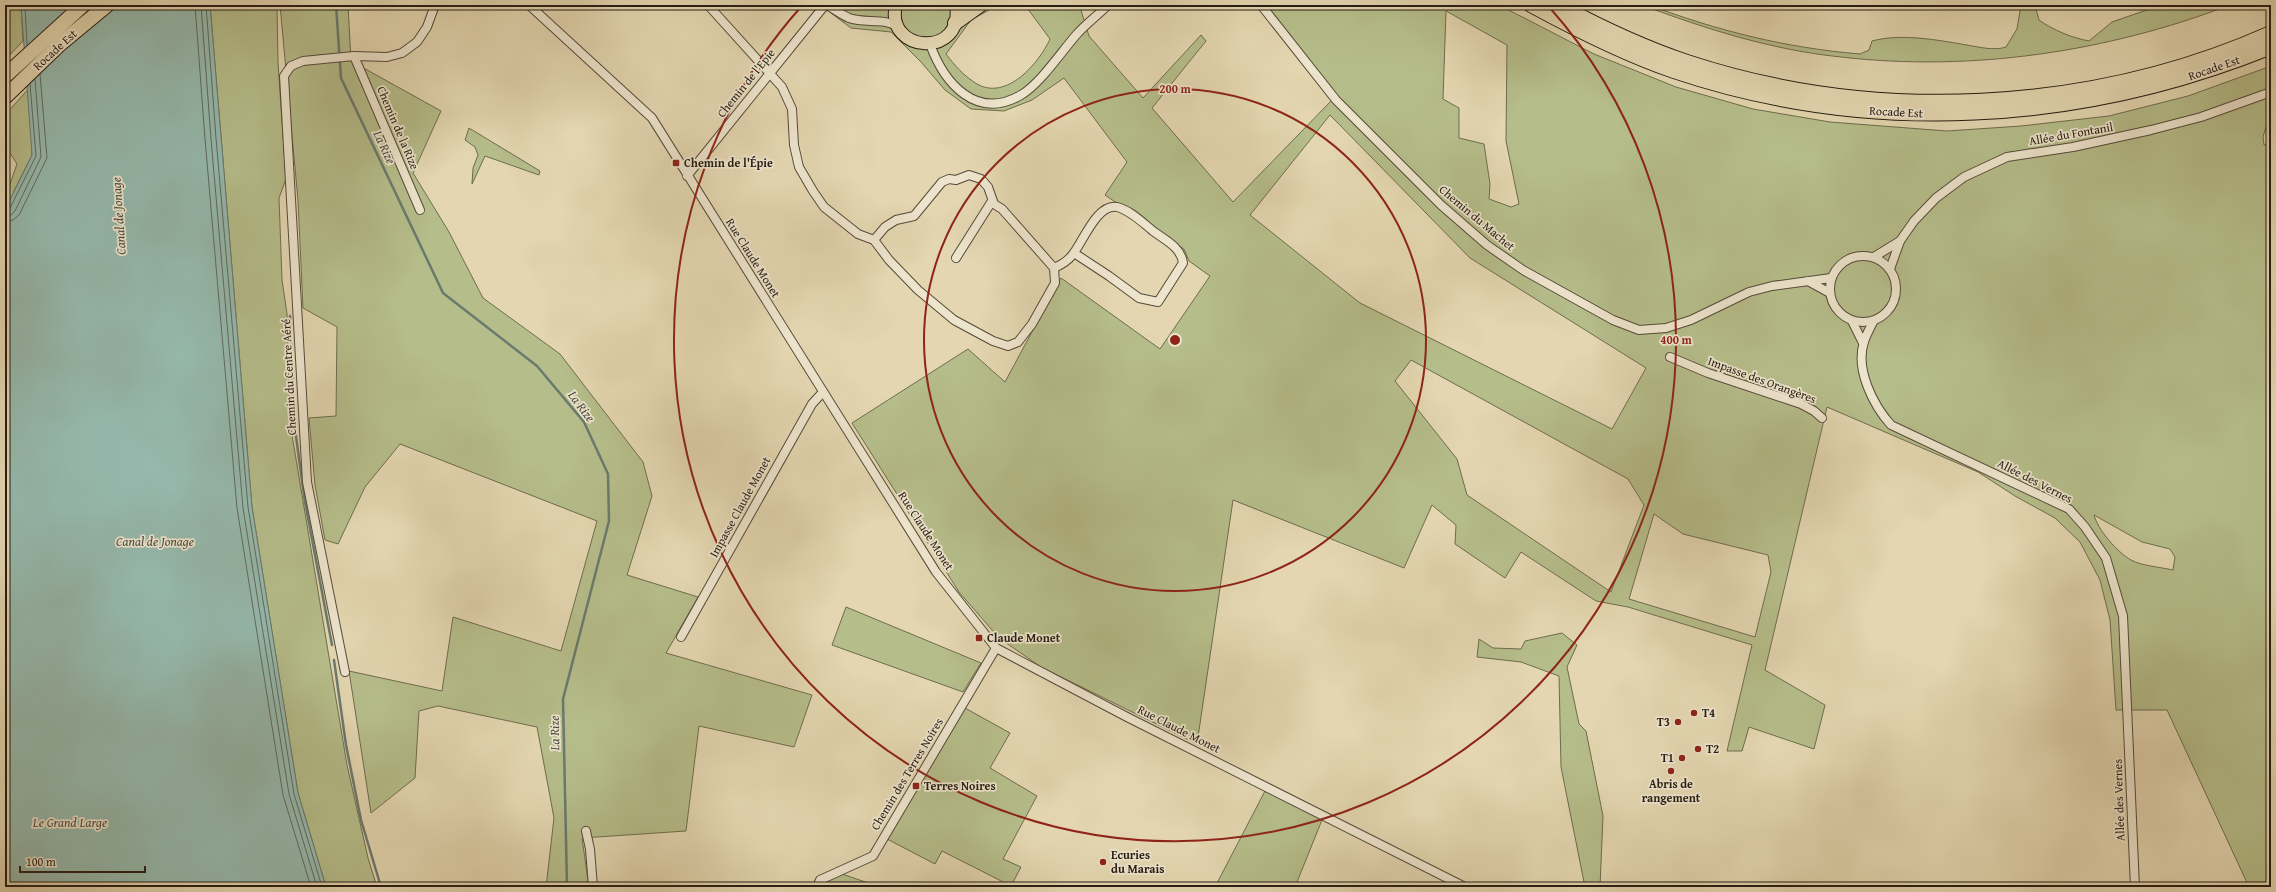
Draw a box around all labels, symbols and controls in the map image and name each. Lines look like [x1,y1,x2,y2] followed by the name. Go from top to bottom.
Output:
[29,25,81,74] street label: Rocade Est
[713,44,779,121] street label: Chemin de l'Epie
[2186,50,2243,84] street label: Rocade Est
[1159,80,1192,97] text: 200 m
[373,84,424,172] street label: Chemin de la Rize
[1869,102,1924,121] street label: Rocade Est
[2028,118,2115,149] street label: Allée du Fontanil
[368,126,401,167] water label: La Rize
[684,154,773,171] place label: Chemin de l'Épie
[671,158,681,168] marker: Chemin de l'Épie
[106,176,131,255] water label: Canal de Jonage
[1436,181,1519,255] street label: Chemin du Machet
[722,215,785,301] street label: Rue Claude Monet
[277,318,300,436] street label: Chemin du Centre Aéré
[1660,331,1693,348] text: 400 m
[1168,333,1182,347] centre of rings
[1706,352,1819,407] street label: Impasse des Orangères
[563,386,600,426] water label: La Rize
[705,453,775,560] street label: Impasse Claude Monet
[1995,454,2076,507] street label: Allée des Vernes
[895,488,959,574] street label: Rue Claude Monet
[116,532,194,551] water label: Canal de Jonage
[987,629,1061,646] place label: Claude Monet
[974,633,984,643] marker: Claude Monet
[1135,700,1224,757] street label: Rue Claude Monet
[1702,704,1715,721] place label: T4
[1689,708,1699,718] marker: T4
[1657,713,1670,730] place label: T3
[866,714,947,833] street label: Chemin des Terres Noires
[545,715,564,752] water label: La Rize
[1673,717,1683,727] marker: T3
[1706,740,1719,757] place label: T2
[1693,744,1703,754] marker: T2
[1661,749,1674,766] place label: T1
[1677,753,1687,763] marker: T1
[2109,758,2128,841] street label: Allée des Vernes
[1666,766,1676,776] marker: Abris de rangement
[1642,775,1701,806] place label: Abris de rangement
[924,777,996,794] place label: Terres Noires
[911,781,921,791] marker: Terres Noires
[32,813,107,832] water label: Le Grand Large
[1111,846,1164,877] place label: Ecuries du Marais
[20,848,145,874] scale bar
[26,853,56,870] text: 100 m
[1098,857,1108,867] marker: Ecuries du Marais

